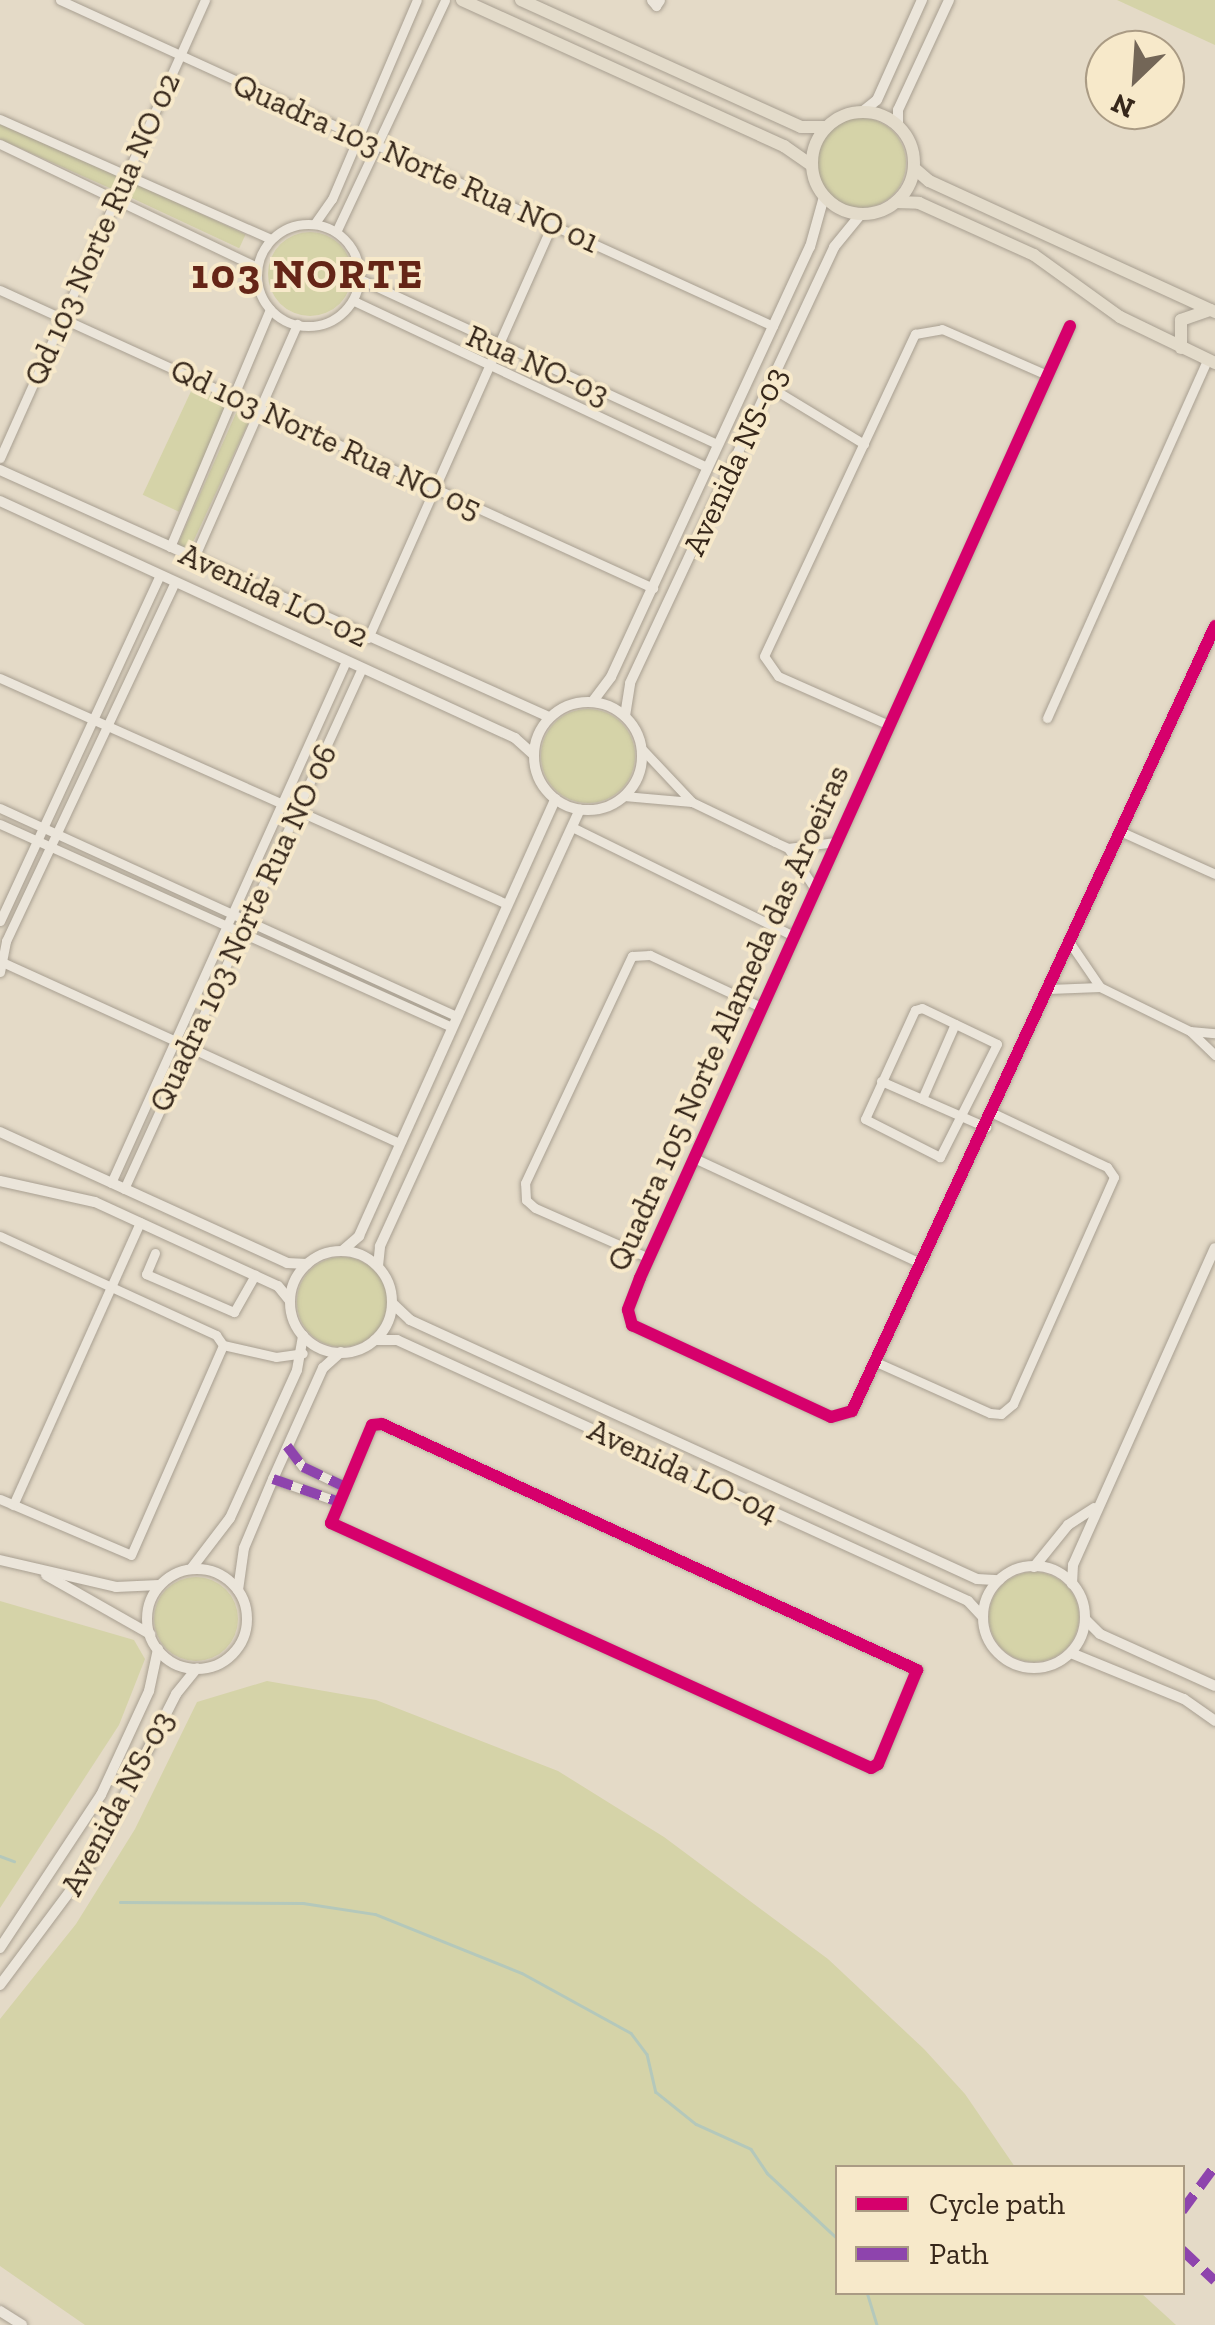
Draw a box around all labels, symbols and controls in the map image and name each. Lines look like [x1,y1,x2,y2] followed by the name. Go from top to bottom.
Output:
[1085,30,1185,130] north arrow
[227,65,605,261] street label: Quadra 103 Norte Rua NO 01
[16,67,188,391] street label: Qd 103 Norte Rua NO 02
[1106,86,1140,125] text: N
[191,249,425,299] district label: 103 NORTE
[461,317,615,413] street label: Rua NO-03
[165,350,487,528] street label: Qd 103 Norte Rua NO 05
[675,361,795,561] street label: Avenida NS-03
[173,534,375,656] street label: Avenida LO-02
[141,738,345,1118] street label: Quadra 103 Norte Rua NO 06
[598,758,858,1278] street label: Quadra 105 Norte Alameda das Aroeiras
[582,1410,784,1532] street label: Avenida LO-04
[52,1704,182,1902] street label: Avenida NS-03
[835,2165,1185,2295] legend
[929,2186,1065,2222] text: Cycle path
[929,2236,988,2272] text: Path

